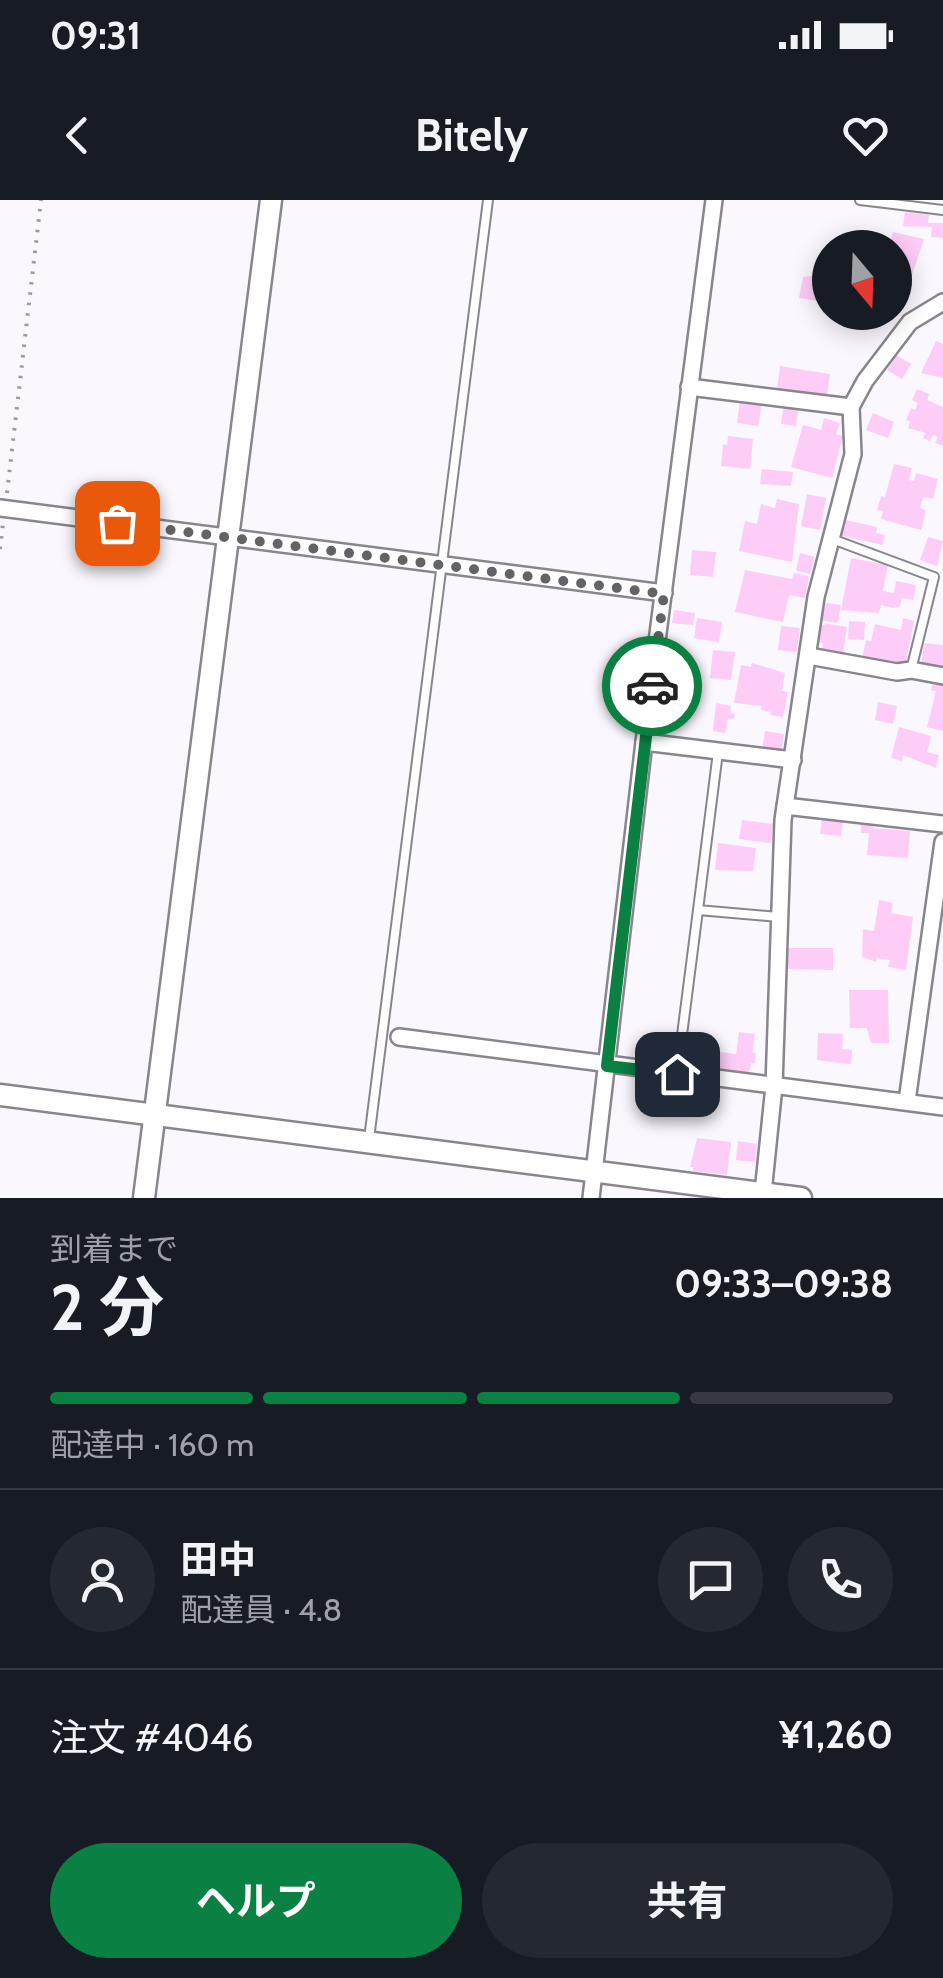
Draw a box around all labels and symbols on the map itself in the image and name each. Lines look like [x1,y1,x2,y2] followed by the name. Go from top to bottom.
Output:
[812,230,912,330] north arrow
[75,481,160,566] pin
[602,636,702,736] courier
[635,1032,720,1117] pin

